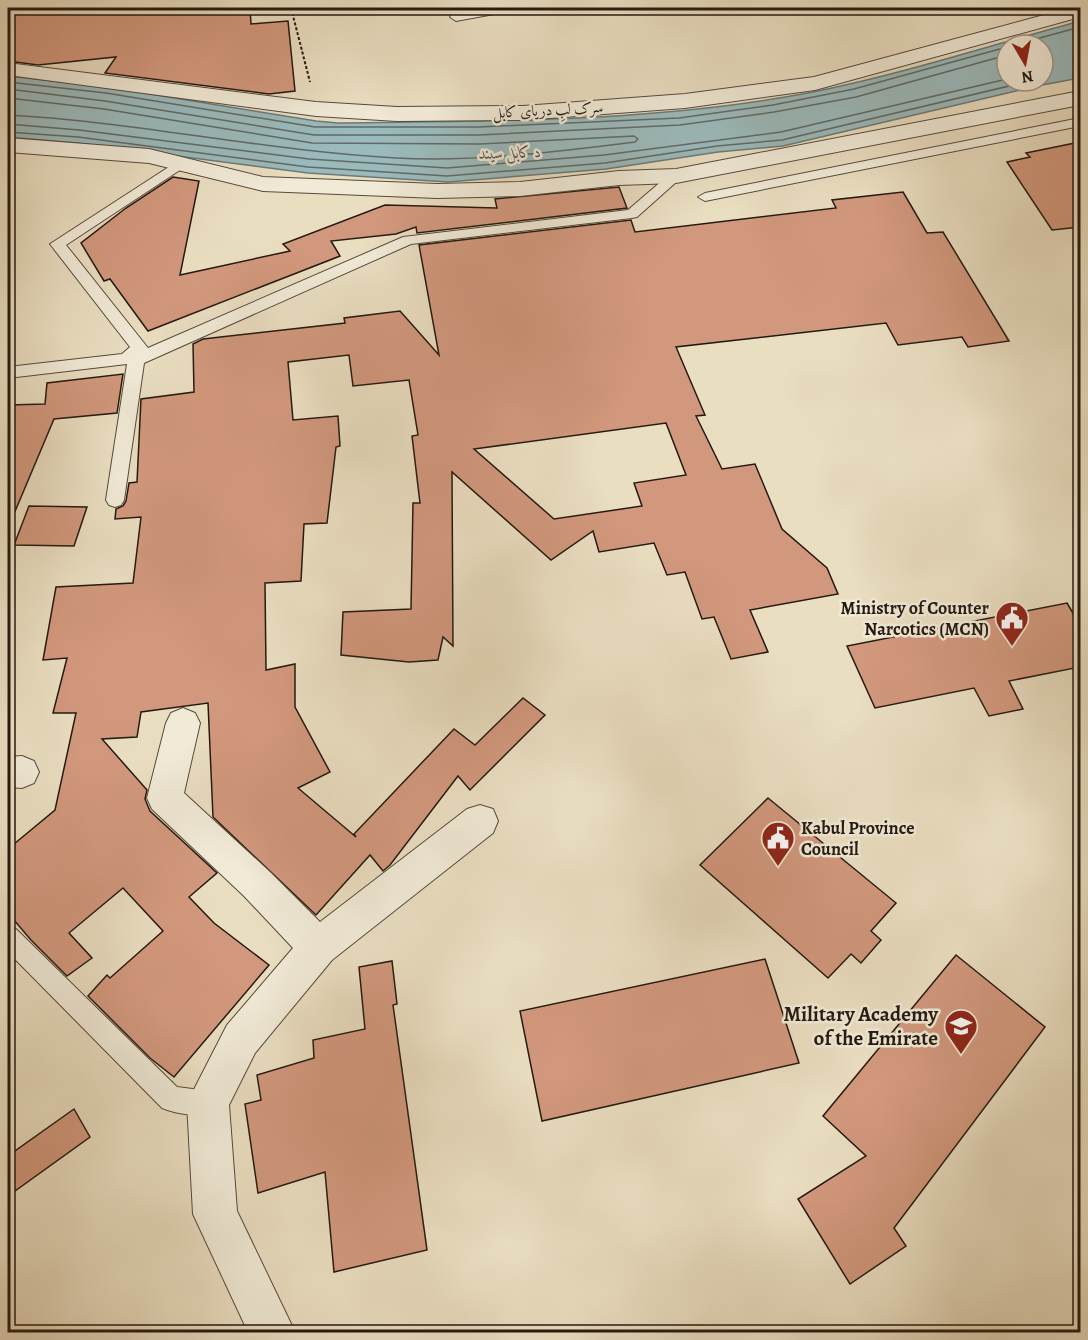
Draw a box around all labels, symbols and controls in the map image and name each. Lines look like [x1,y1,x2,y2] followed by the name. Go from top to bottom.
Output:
[995,33,1055,93] north arrow
[1019,65,1035,89] text: N
[492,97,604,126] street label: سرک لبِ دریای کابل
[478,141,542,165] water label: د کابل سيند
[841,596,990,641] place label: Ministry of Counter Narcotics (MCN)
[994,600,1030,647] public building icon: Ministry of Counter Narcotics (MCN)
[801,816,914,861] place label: Kabul Province Council
[760,820,796,867] public building icon: Kabul Province Council
[784,1000,939,1052] place label: Military Academy of the Emirate
[943,1008,979,1055] school or university icon: Military Academy of the Emirate

